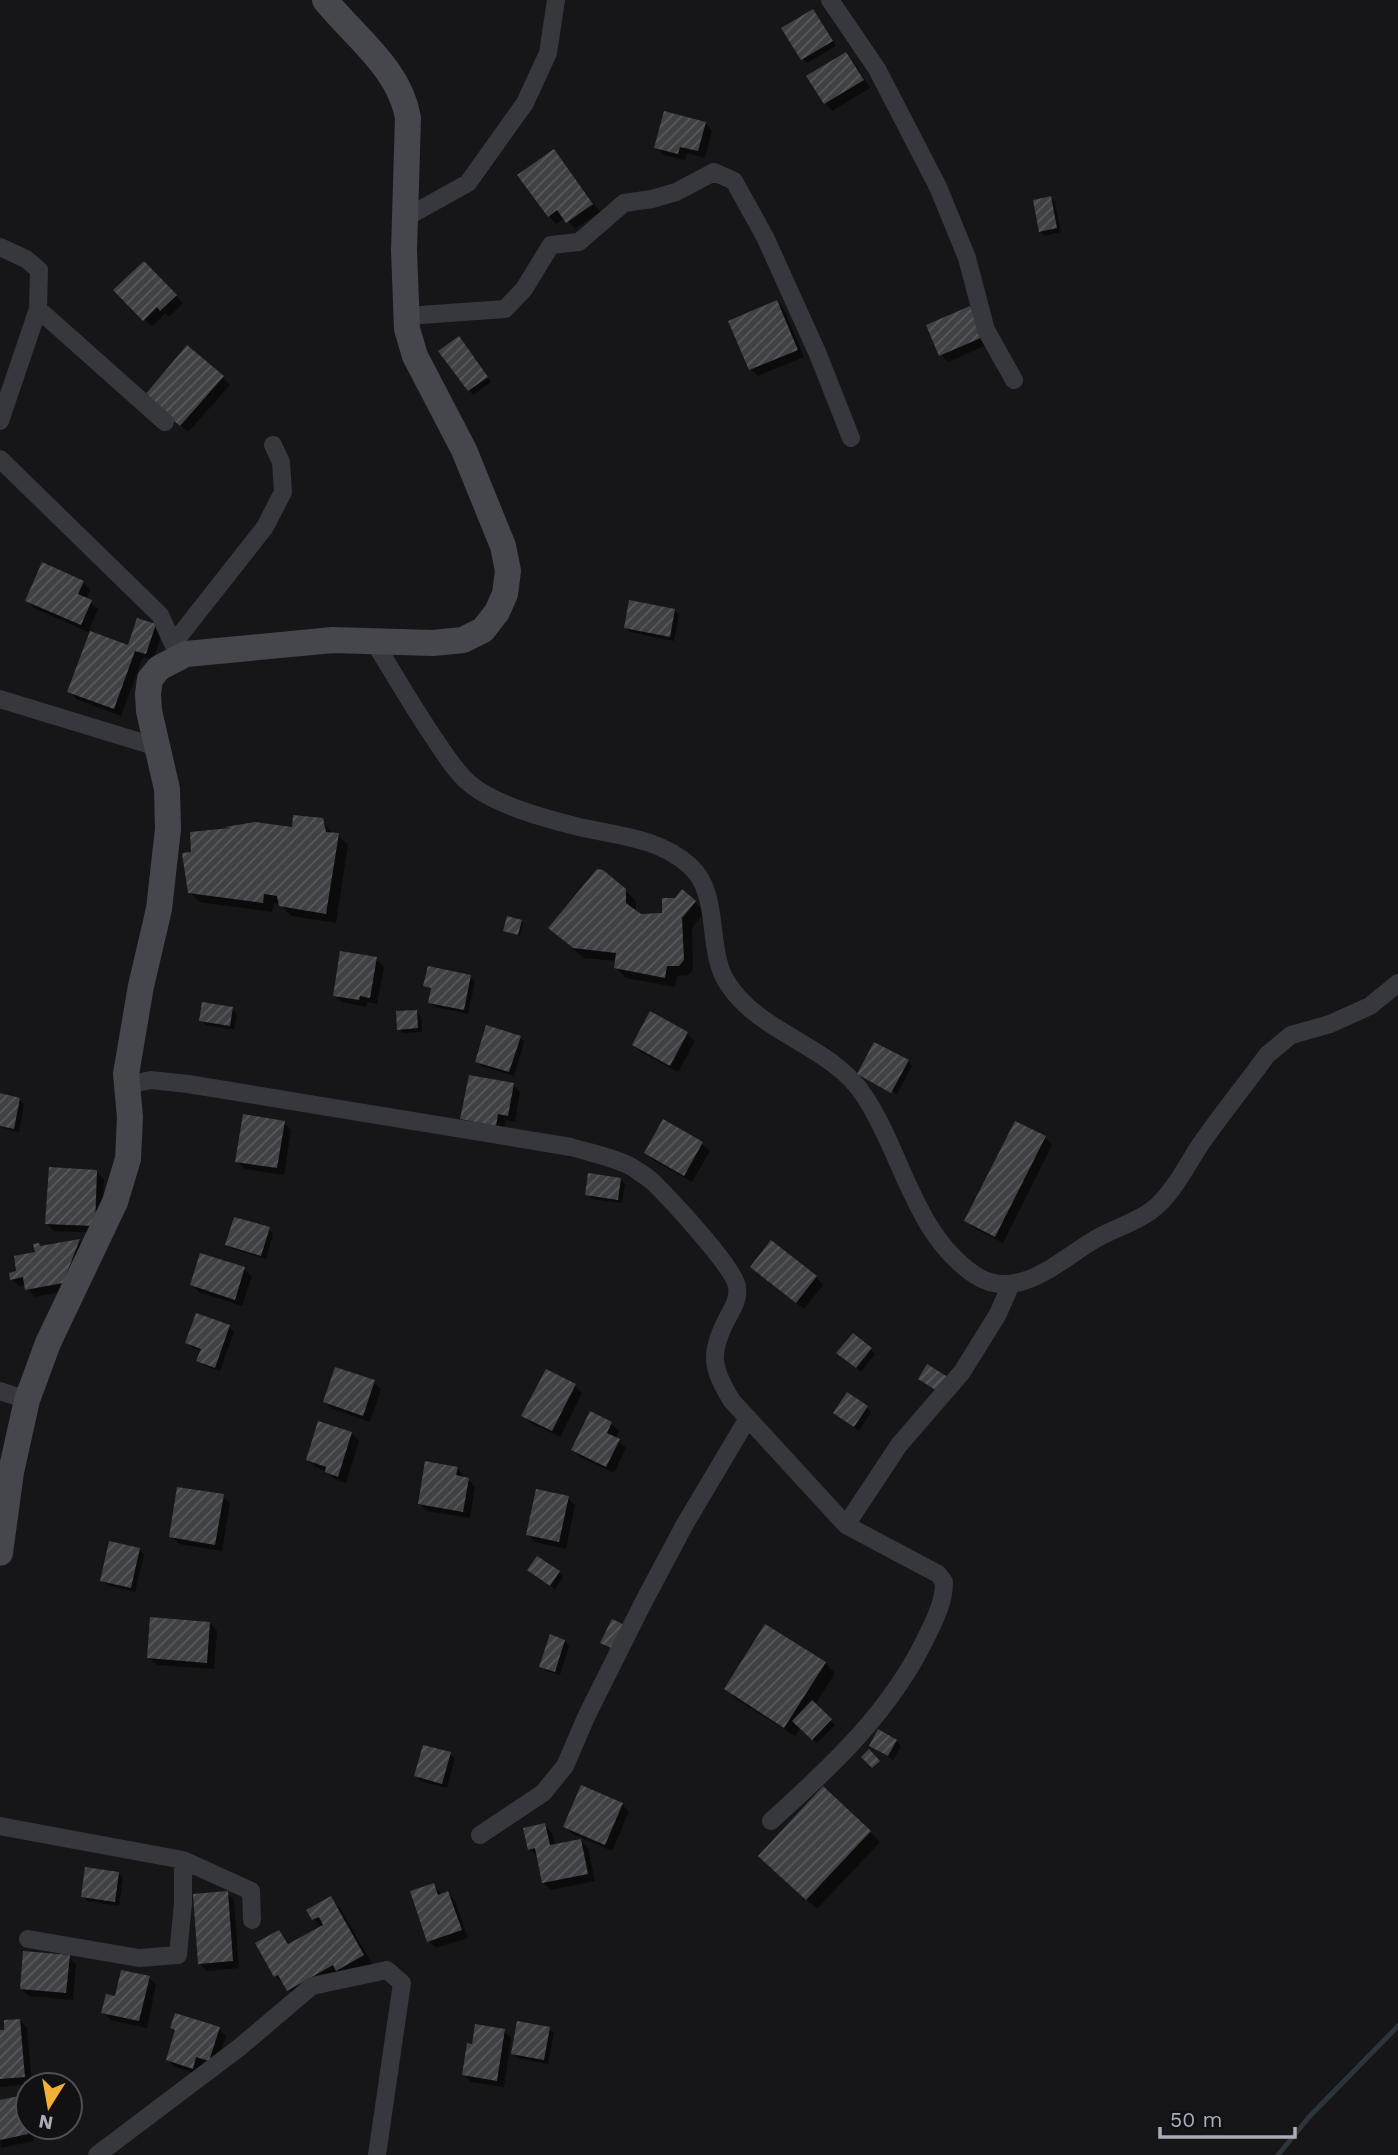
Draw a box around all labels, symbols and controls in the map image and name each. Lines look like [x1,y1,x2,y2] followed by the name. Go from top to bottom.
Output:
[14,2071,84,2141] north arrow
[1160,2096,1295,2140] scale bar
[1170,2107,1222,2132] text: 50 m
[37,2110,55,2135] text: N

